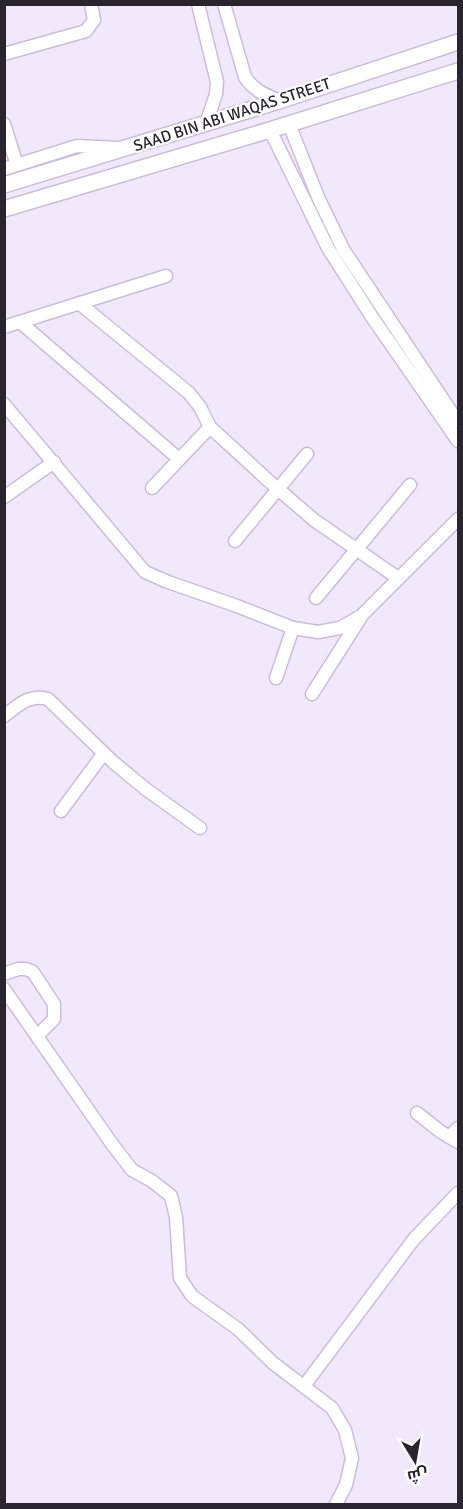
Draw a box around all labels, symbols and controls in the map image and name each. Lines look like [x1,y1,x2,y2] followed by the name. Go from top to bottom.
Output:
[131,74,333,156] street label: SAAD BIN ABI WAQAS STREET
[385,1431,445,1491] north arrow
[406,1463,430,1487] text: ش

